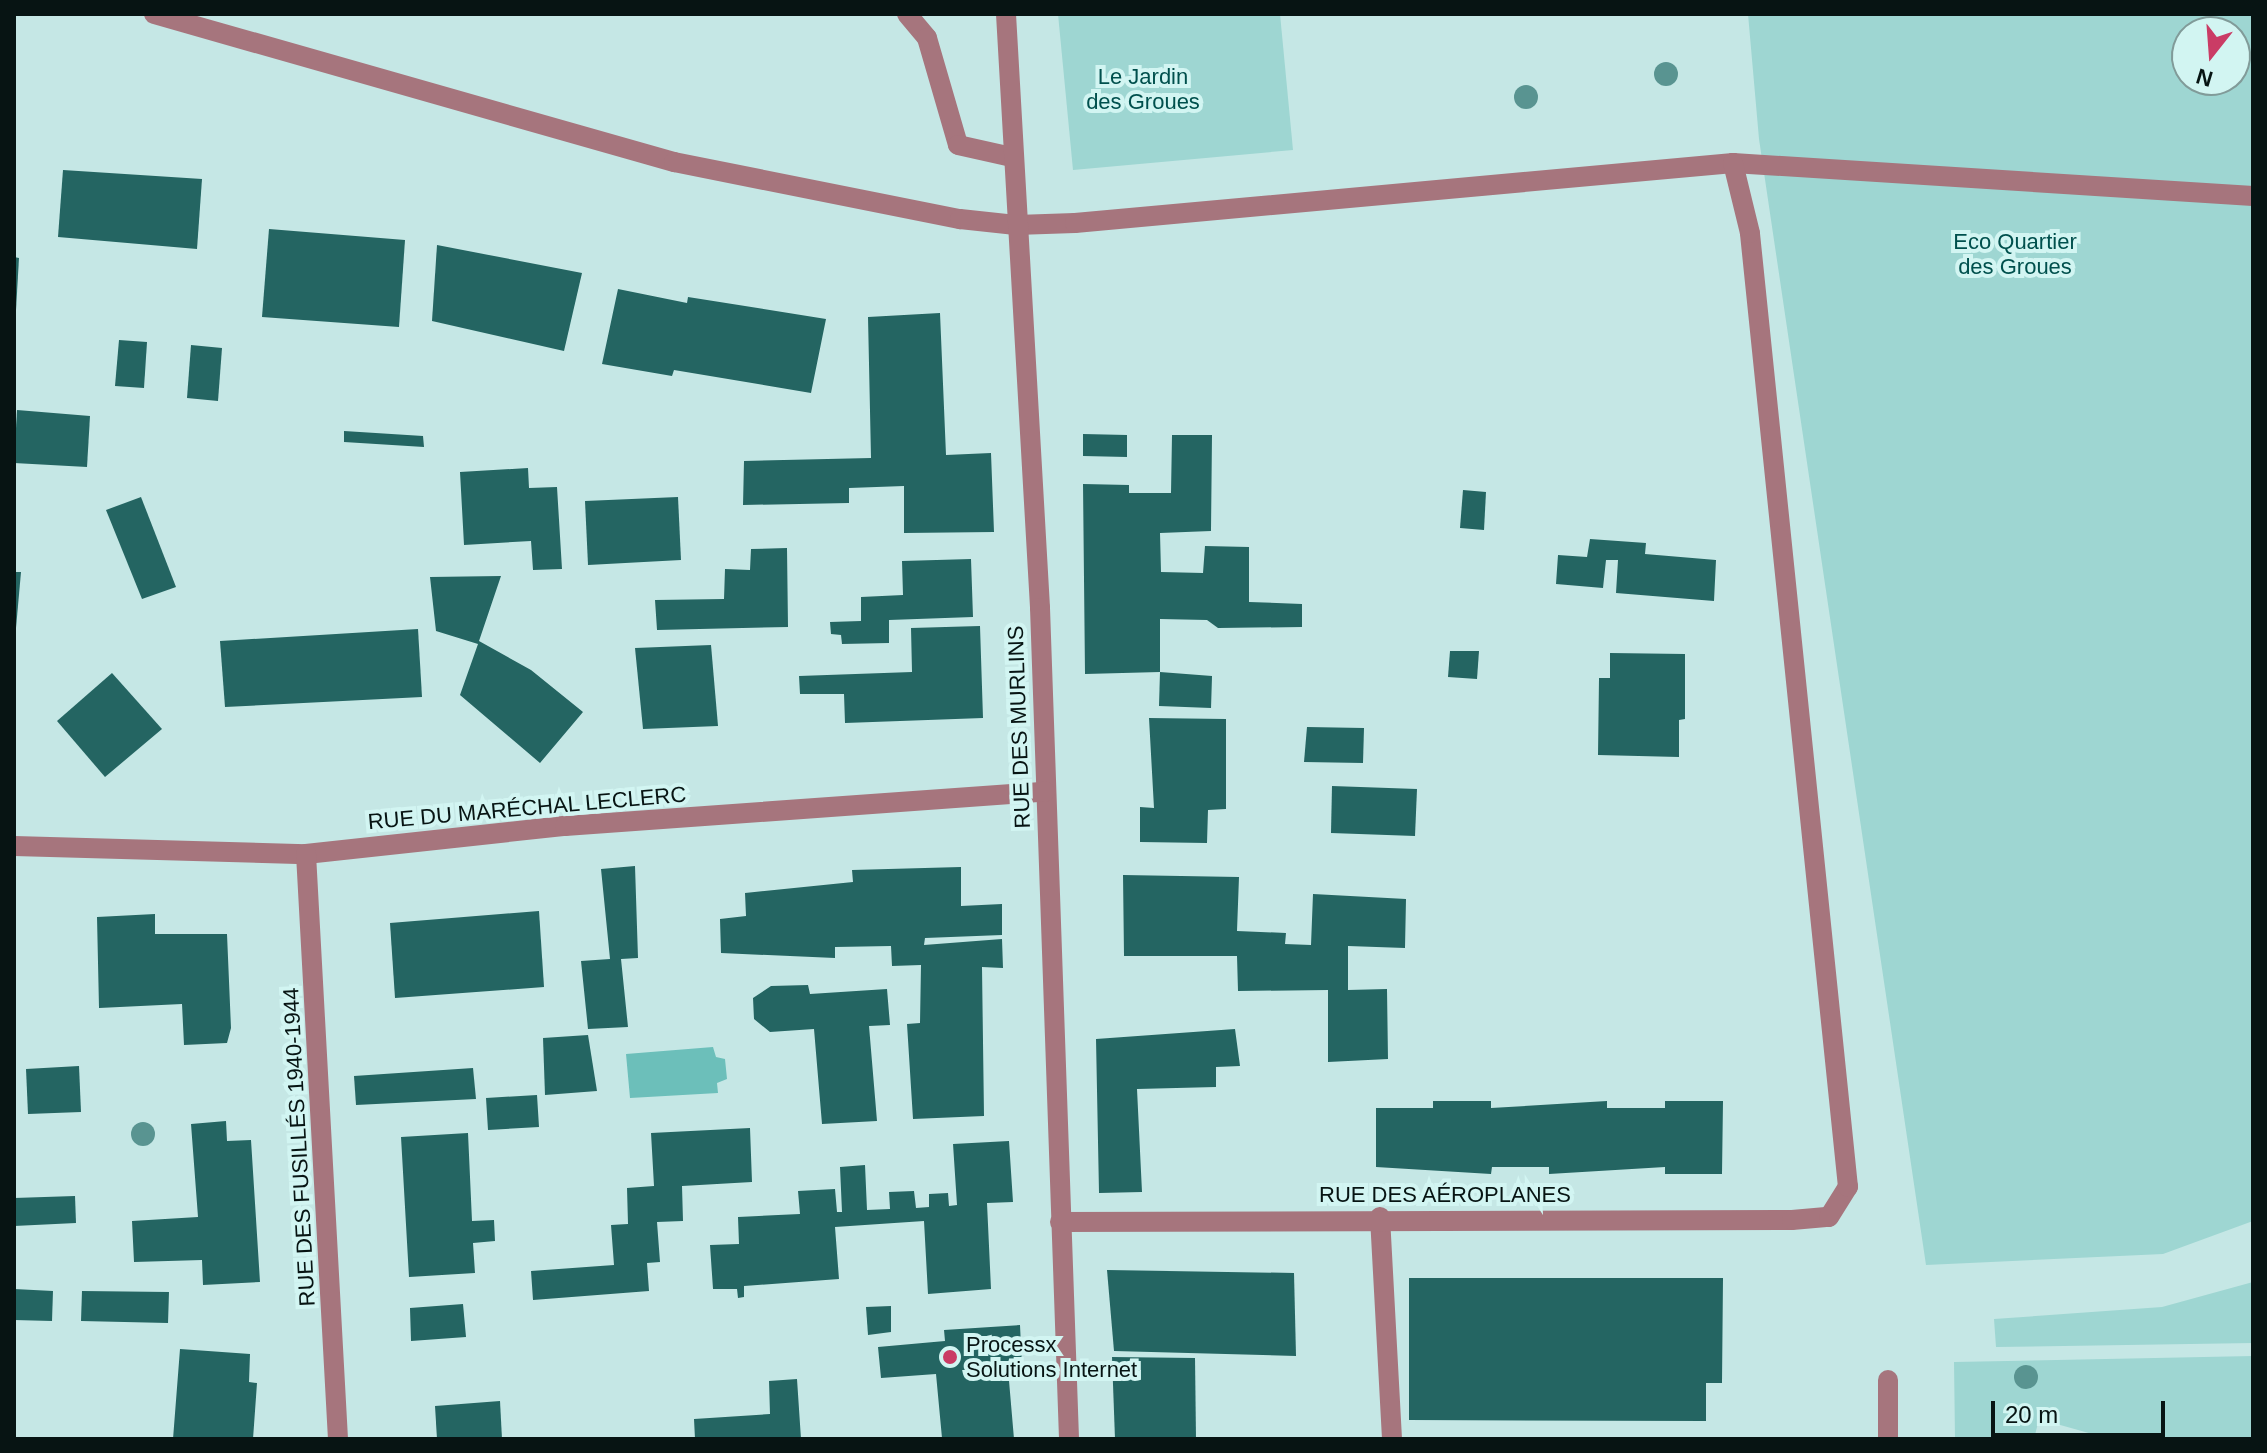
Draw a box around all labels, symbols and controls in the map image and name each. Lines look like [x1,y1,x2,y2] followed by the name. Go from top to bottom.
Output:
[2171,16,2251,96] north arrow
[1086,63,1200,114] park label: Le Jardin des Groues
[2193,63,2216,92] text: N
[1953,228,2077,280] park label: Eco Quartier des Groues
[1002,625,1036,829] street label: RUE DES MURLINS
[366,781,688,835] street label: RUE DU MARÉCHAL LECLERC
[277,987,321,1307] street label: RUE DES FUSILLÉS 1940-1944
[1318,1182,1572,1208] street label: RUE DES AÉROPLANES
[966,1331,1137,1382] place label: Processx Solutions Internet
[941,1348,959,1366] marker: Processx Solutions Internet
[1995,1385,2169,1435] scale bar
[2005,1401,2058,1428] text: 20 m

